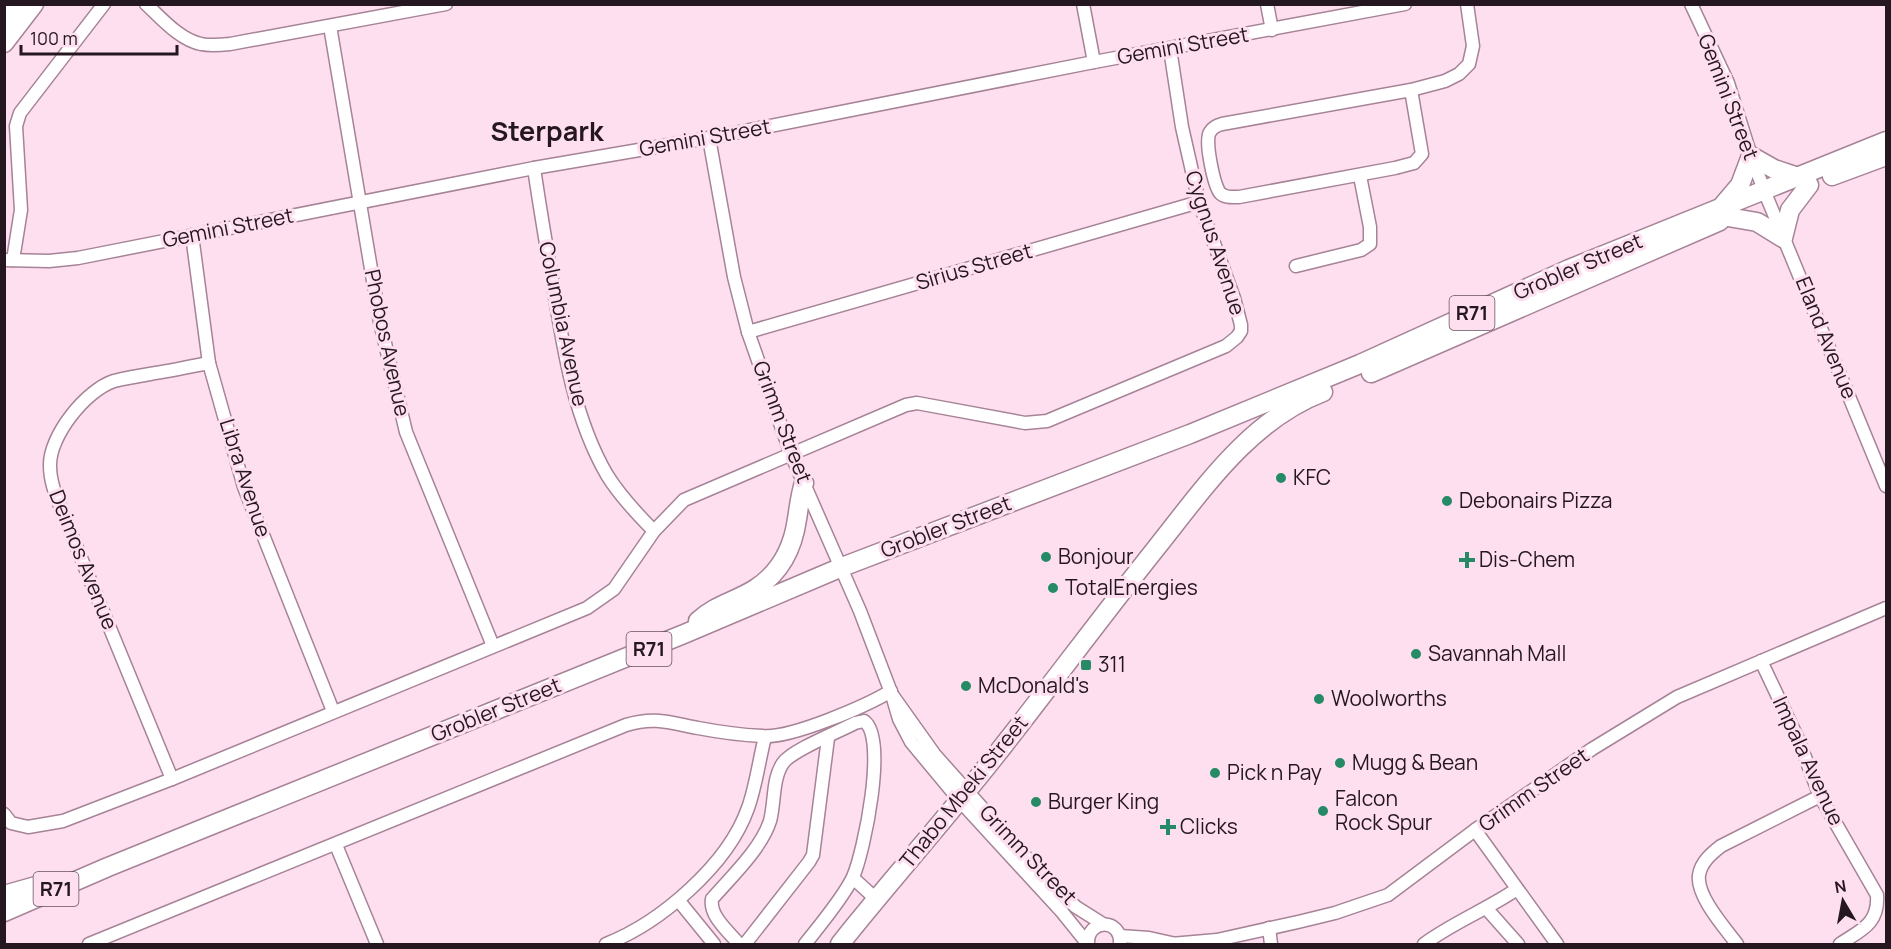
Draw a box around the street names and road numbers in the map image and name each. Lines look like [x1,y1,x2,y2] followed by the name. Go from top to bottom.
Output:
[1115,20,1251,70] street label: Gemini Street
[1692,30,1766,164] street label: Gemini Street
[637,112,773,162] street label: Gemini Street
[1179,167,1252,319] street label: Cygnus Avenue
[160,201,296,253] street label: Gemini Street
[1509,226,1646,306] street label: Grobler Street
[912,236,1035,296] street label: Sirius Street
[533,239,595,409] street label: Columbia Avenue
[359,267,417,419] street label: Phobos Avenue
[1790,272,1864,403] street label: Eland Avenue
[1450,296,1494,330] road number: R71
[747,357,819,487] street label: Grimm Street
[214,415,278,540] street label: Libra Avenue
[43,486,125,634] street label: Deimos Avenue
[876,488,1015,564] street label: Grobler Street
[626,632,672,666] road number: R71
[427,670,565,748] street label: Grobler Street
[1767,691,1851,830] street label: Impala Avenue
[893,709,1034,874] street label: Thabo Mbeki Street
[1473,741,1594,838] street label: Grimm Street
[974,798,1084,910] street label: Grimm Street
[34,872,78,906] road number: R71

